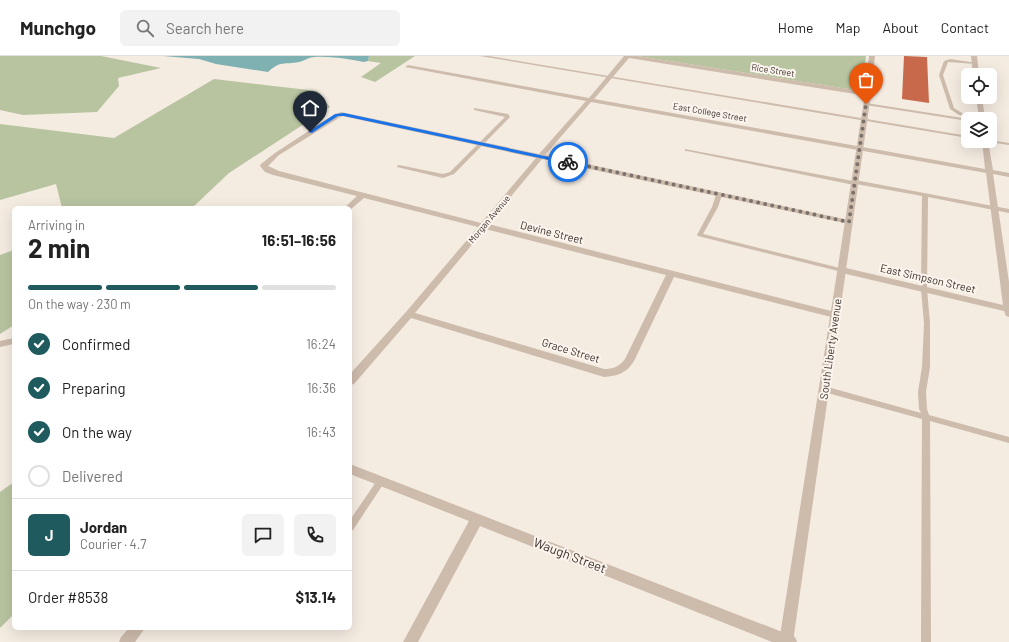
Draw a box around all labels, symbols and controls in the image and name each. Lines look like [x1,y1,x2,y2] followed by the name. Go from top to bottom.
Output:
[120,10,400,46] search box
[20,16,96,39] text: Munchgo
[134,17,156,39] icon: search
[166,19,244,37] text: Search here
[778,19,814,36] text: Home
[836,19,860,36] text: Map
[882,19,919,36] text: About
[941,19,989,36] text: Contact
[751,61,795,79] street label: Rice Street
[849,63,883,104] pin
[961,68,997,148] map controls
[961,68,997,104] button: locate
[855,69,877,91] icon: bag
[293,91,327,132] pin
[299,97,321,119] icon: home
[672,100,748,124] street label: East College Street
[961,112,997,148] button: layers
[548,142,588,182] courier
[557,151,579,173] icon: bike
[466,193,512,245] street label: Morgan Avenue
[28,217,85,233] text: Arriving in
[519,218,585,246] street label: Devine Street
[262,231,336,249] text: 16:51–16:56
[28,232,90,263] text: 2 min
[879,261,977,295] street label: East Simpson Street
[28,296,131,312] text: On the way · 230 m
[816,298,844,400] street label: South Liberty Avenue
[28,333,50,355] icon: check
[62,335,130,353] text: Confirmed
[540,335,602,365] street label: Grace Street
[306,336,336,352] text: 16:24
[28,377,50,399] icon: check
[62,379,126,397] text: Preparing
[307,380,336,396] text: 16:36
[28,421,50,443] icon: check
[62,423,132,441] text: On the way
[306,424,336,440] text: 16:43
[62,467,123,485] text: Delivered
[242,514,284,556] button: chat
[294,514,336,556] button: phone
[80,518,127,536] text: Jordan
[45,526,53,544] text: J
[531,534,609,576] street label: Waugh Street
[80,536,147,552] text: Courier · 4.7
[28,588,108,606] text: Order #8538
[296,588,336,606] text: $13.14

